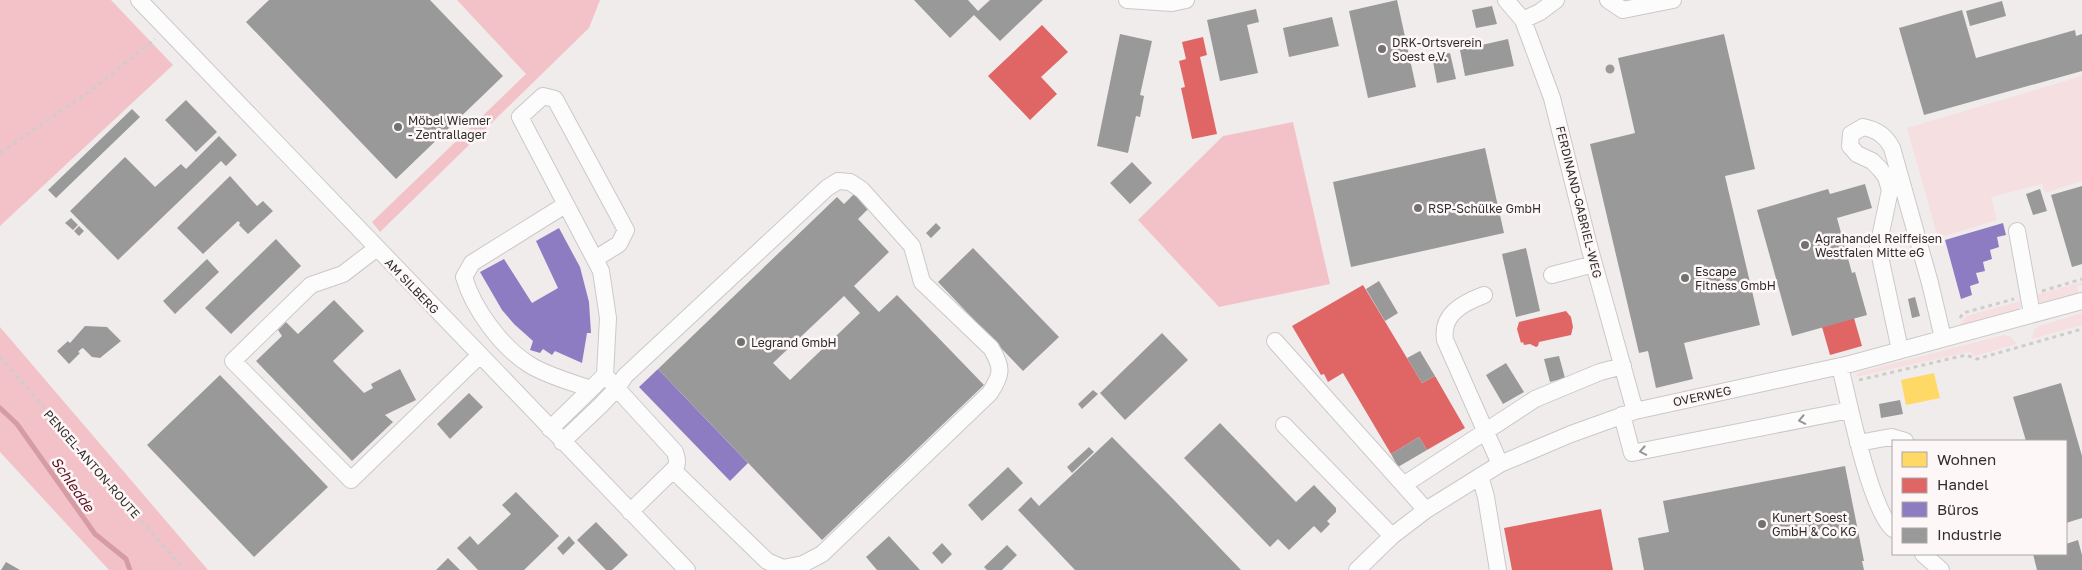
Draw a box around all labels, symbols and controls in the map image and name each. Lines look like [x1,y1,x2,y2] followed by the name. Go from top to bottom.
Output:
[1392,35,1482,64] place label: DRK-Ortsverein Soest e.V.
[1376,43,1388,55] marker: DRK-Ortsverein Soest e.V.
[408,113,491,142] place label: Möbel Wiemer - Zentrallager
[392,121,404,133] marker: Möbel Wiemer - Zentrallager
[1553,124,1605,280] street label: FERDINAND-GABRIEL-WEG
[1428,201,1541,216] place label: RSP-Schülke GmbH
[1412,202,1424,214] marker: RSP-Schülke GmbH
[1815,231,1942,260] place label: Agrahandel Reiffeisen Westfalen Mitte eG
[1799,239,1811,251] marker: Agrahandel Reiffeisen Westfalen Mitte eG
[382,255,442,317] street label: AM SILBERG
[1695,264,1776,293] place label: Escape Fitness GmbH
[1679,272,1691,284] marker: Escape Fitness GmbH
[751,335,837,350] place label: Legrand GmbH
[735,336,747,348] marker: Legrand GmbH
[1671,382,1733,410] street label: OVERWEG
[41,407,143,521] street label: PENGEL-ANTON-ROUTE
[1798,414,1807,424] one-way arrow
[1892,440,2067,555] legend
[1638,445,1647,455] one-way arrow
[1937,450,1996,468] text: Wohnen
[48,453,99,515] water label: Schledde
[1937,475,1989,493] text: Handel
[1937,500,1979,518] text: Büros
[1772,510,1856,539] place label: Kunert Soest GmbH & Co KG
[1756,518,1768,530] marker: Kunert Soest GmbH & Co KG
[1937,525,2002,543] text: Industrie

